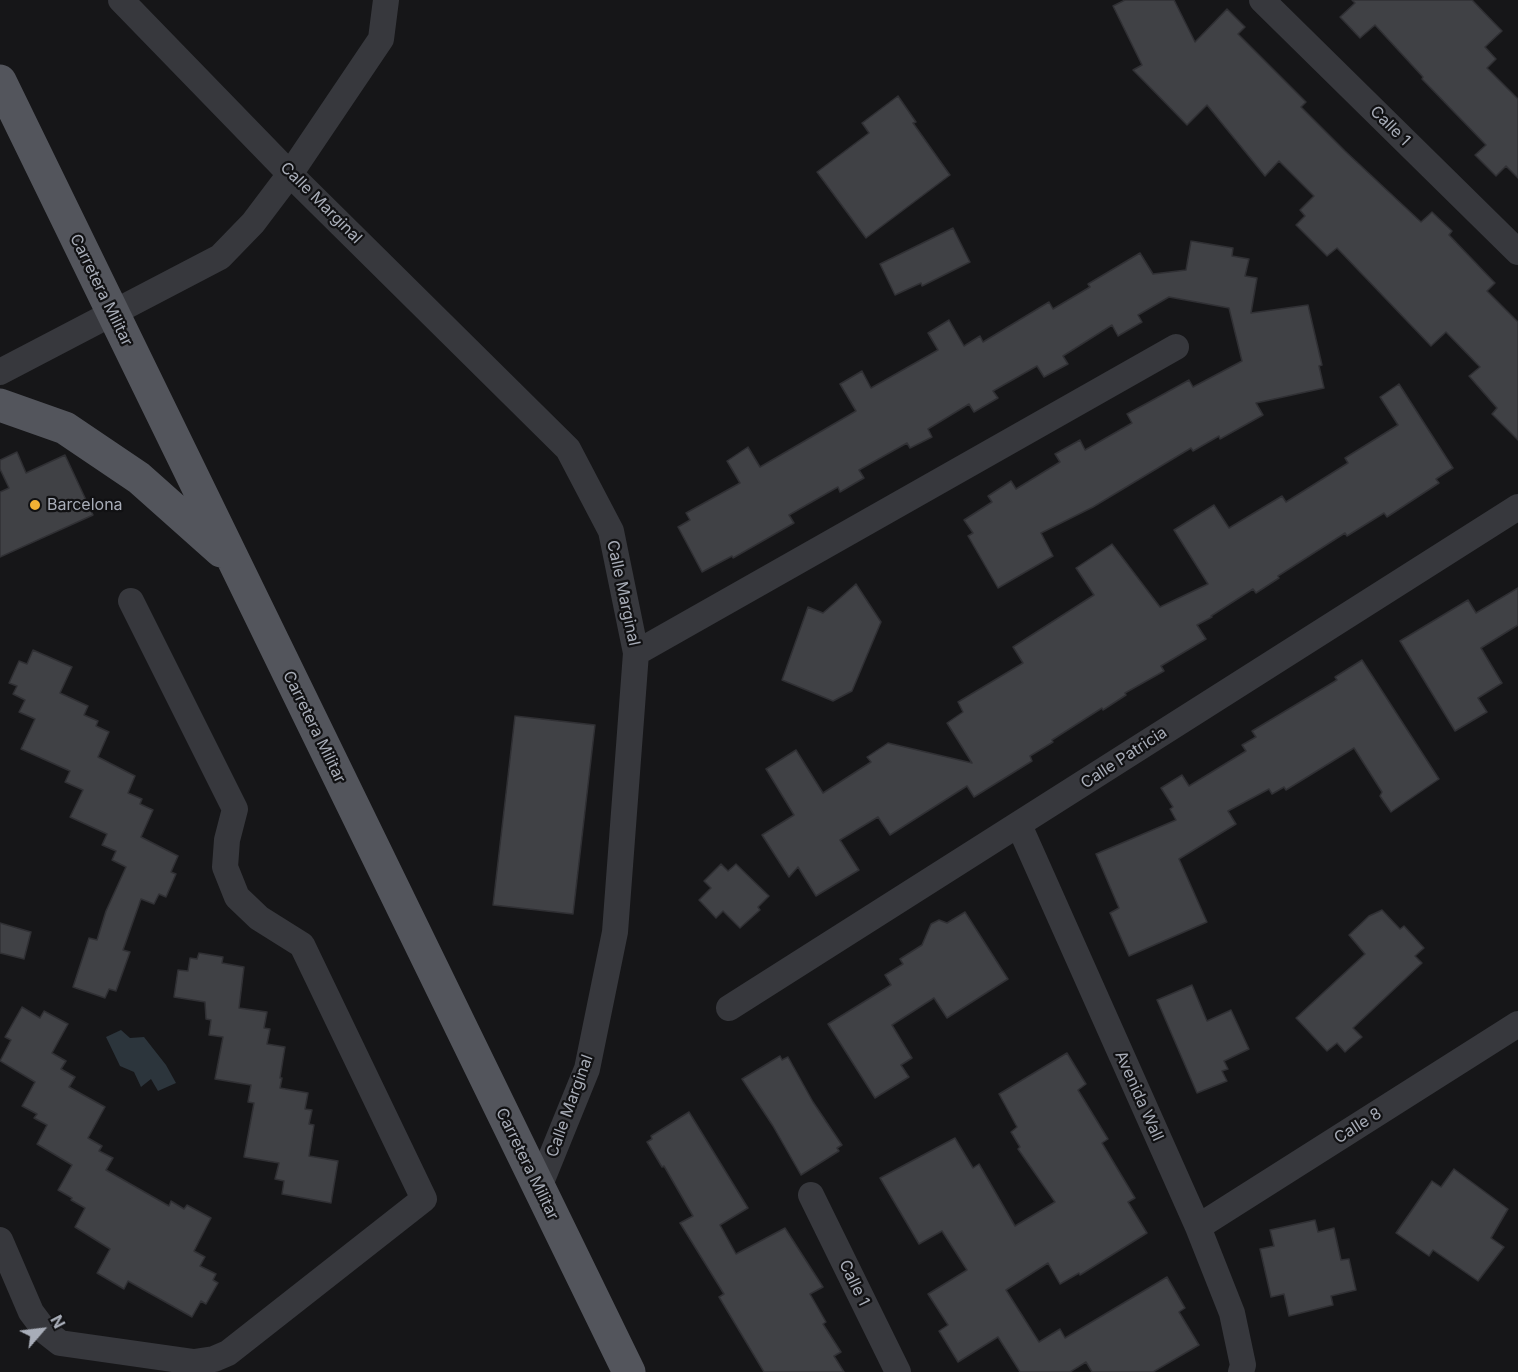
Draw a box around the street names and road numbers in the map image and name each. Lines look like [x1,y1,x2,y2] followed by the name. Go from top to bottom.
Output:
[1366,102,1414,150] street label: Calle 1
[276,158,366,248] street label: Calle Marginal
[66,231,136,349] street label: Carretera Militar
[602,538,644,648] street label: Calle Marginal
[279,668,349,786] street label: Carretera Militar
[1077,723,1171,793] street label: Calle Patricia
[1111,1048,1167,1144] street label: Avenida Wall
[543,1052,597,1160] street label: Calle Marginal
[1331,1104,1385,1148] street label: Calle 8
[492,1105,562,1223] street label: Carretera Militar
[835,1257,873,1309] street label: Calle 1

